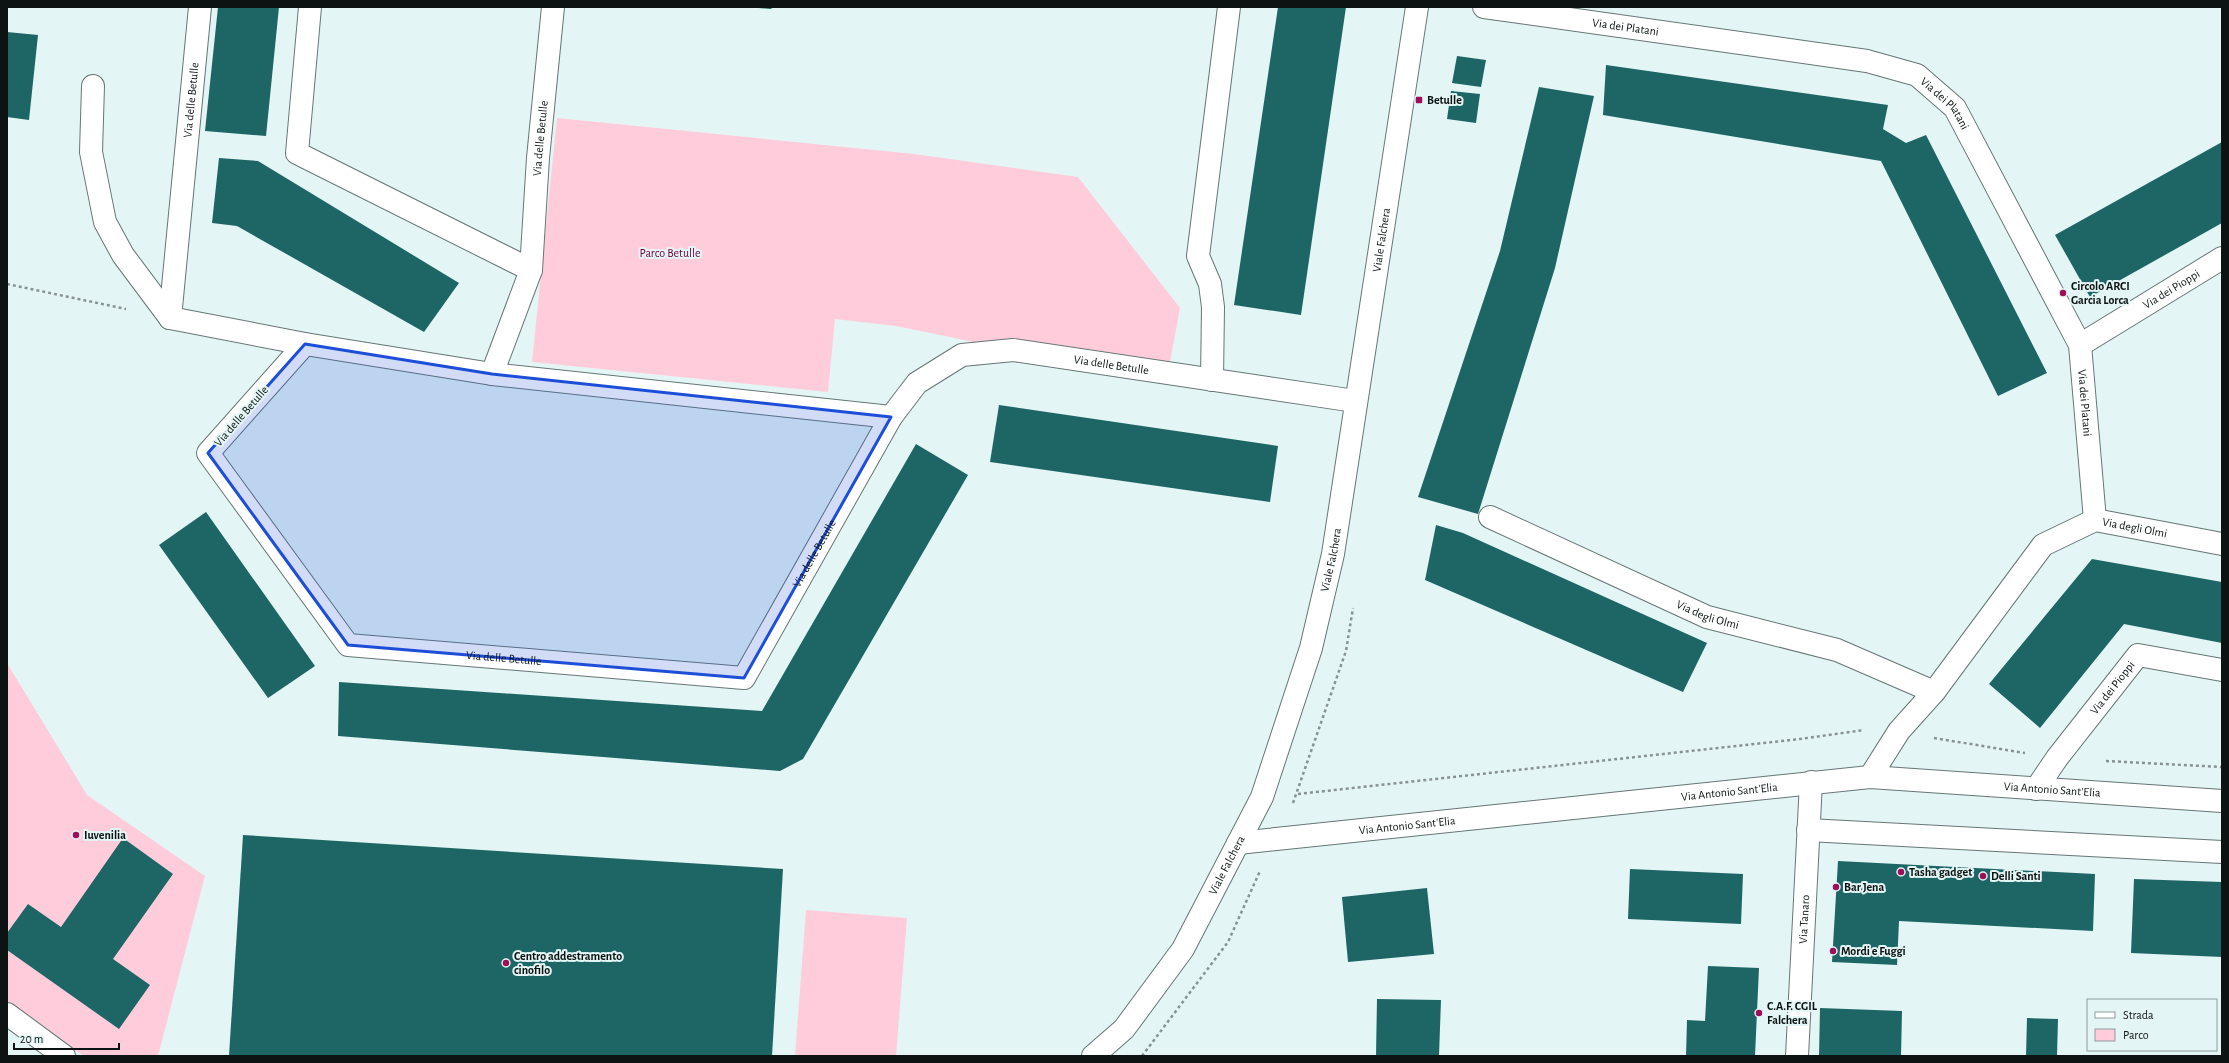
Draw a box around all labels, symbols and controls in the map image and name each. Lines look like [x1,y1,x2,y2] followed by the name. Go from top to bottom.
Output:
[1592,16,1660,38] street label: Via dei Platani
[181,62,201,138] street label: Via delle Betulle
[1918,75,1971,132] street label: Via dei Platani
[1427,94,1462,106] place label: Betulle
[1414,95,1424,105] marker: Betulle
[531,100,550,176] street label: Via delle Betulle
[1370,206,1392,273] street label: Viale Falchera
[640,247,700,259] park label: Parco Betulle
[2141,267,2202,311] street label: Via dei Pioppi
[2071,280,2130,306] place label: Circolo ARCI Garcia Lorca
[2058,288,2068,298] marker: Circolo ARCI Garcia Lorca
[1073,353,1150,376] street label: Via delle Betulle
[2076,369,2094,437] street label: Via dei Platani
[212,384,270,448] street label: Via delle Betulle
[2101,516,2168,540] street label: Via degli Olmi
[790,517,838,589] street label: Via delle Betulle
[1318,527,1343,593] street label: Viale Falchera
[1675,598,1740,631] street label: Via degli Olmi
[466,649,542,667] street label: Via delle Betulle
[2088,659,2137,716] street label: Via dei Pioppi
[2003,780,2101,799] street label: Via Antonio Sant'Elia
[1680,781,1779,803] street label: Via Antonio Sant'Elia
[1358,814,1456,836] street label: Via Antonio Sant'Elia
[84,829,126,841] place label: Iuvenilia
[71,830,81,840] marker: Iuvenilia
[1206,833,1247,897] street label: Viale Falchera
[1909,866,1972,878] place label: Tasha gadget
[1896,867,1906,877] marker: Tasha gadget
[1991,870,2041,882] place label: Delli Santi
[1978,871,1988,881] marker: Delli Santi
[1844,881,1884,893] place label: Bar Jena
[1831,882,1841,892] marker: Bar Jena
[1797,894,1811,944] street label: Via Tanaro
[1841,945,1906,957] place label: Mordi e Fuggi
[1828,946,1838,956] marker: Mordi e Fuggi
[514,950,622,976] place label: Centro addestramento cinofilo
[501,958,511,968] marker: Centro addestramento cinofilo
[2087,999,2217,1051] legend
[1767,1000,1818,1026] place label: C.A.F. CGIL Falchera
[1754,1008,1764,1018] marker: C.A.F. CGIL Falchera
[2123,1009,2154,1021] text: Strada
[14,1025,119,1051] scale bar
[2123,1029,2149,1041] text: Parco
[20,1033,43,1045] text: 20 m

